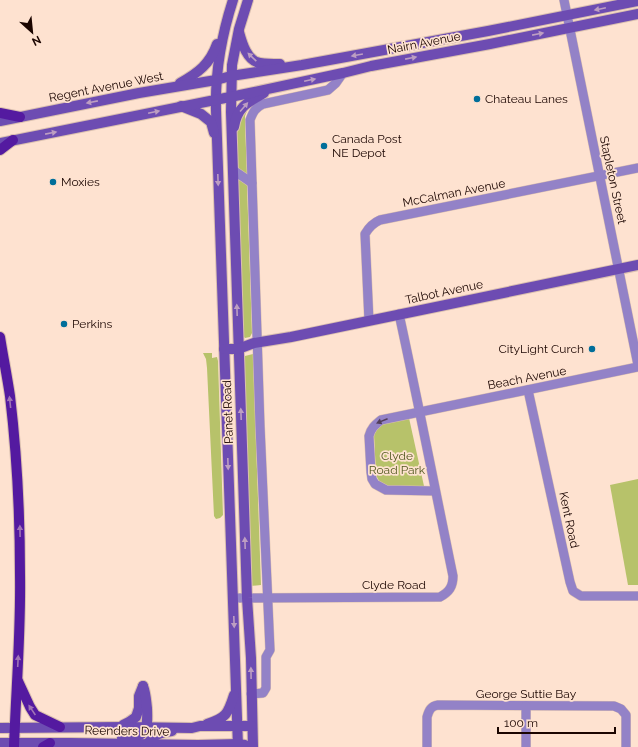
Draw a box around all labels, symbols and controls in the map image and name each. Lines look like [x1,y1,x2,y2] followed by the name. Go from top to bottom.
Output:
[594,6,606,12] one-way arrow
[12,12,52,52] north arrow
[386,29,462,57] street label: Nairn Avenue
[532,31,545,37] one-way arrow
[30,33,43,48] text: N
[247,52,257,62] one-way arrow
[351,52,363,58] one-way arrow
[405,55,417,61] one-way arrow
[48,69,164,105] street label: Regent Avenue West
[303,76,316,82] one-way arrow
[485,92,568,106] place label: Chateau Lanes
[472,94,482,104] marker: Chateau Lanes
[85,100,98,106] one-way arrow
[240,101,249,112] one-way arrow
[148,108,160,114] one-way arrow
[45,129,57,135] one-way arrow
[332,132,402,160] place label: Canada Post NE Depot
[597,135,629,225] street label: Stapleton Street
[319,141,329,151] marker: Canada Post NE Depot
[215,174,222,186] one-way arrow
[61,175,100,189] place label: Moxies
[401,176,507,210] street label: McCalman Avenue
[48,177,58,187] marker: Moxies
[404,277,484,307] street label: Talbot Avenue
[234,303,240,316] one-way arrow
[72,317,113,331] place label: Perkins
[59,319,69,329] marker: Perkins
[499,342,584,356] place label: CityLight Curch
[587,344,597,354] marker: CityLight Curch
[486,363,568,393] street label: Beach Avenue
[220,380,236,444] street label: Panet Road
[7,396,14,408] one-way arrow
[237,408,244,420] one-way arrow
[376,419,388,425] one-way arrow
[369,449,426,477] park label: Clyde Road Park
[225,458,231,471] one-way arrow
[556,491,582,549] street label: Kent Road
[17,524,23,537] one-way arrow
[242,537,248,550] one-way arrow
[362,578,426,592] street label: Clyde Road
[230,616,237,628] one-way arrow
[15,654,21,667] one-way arrow
[248,666,254,679] one-way arrow
[476,687,577,701] street label: George Suttie Bay
[28,705,36,715] one-way arrow
[498,709,615,735] scale bar
[504,716,538,730] text: 100 m
[84,723,170,739] street label: Reenders Drive

